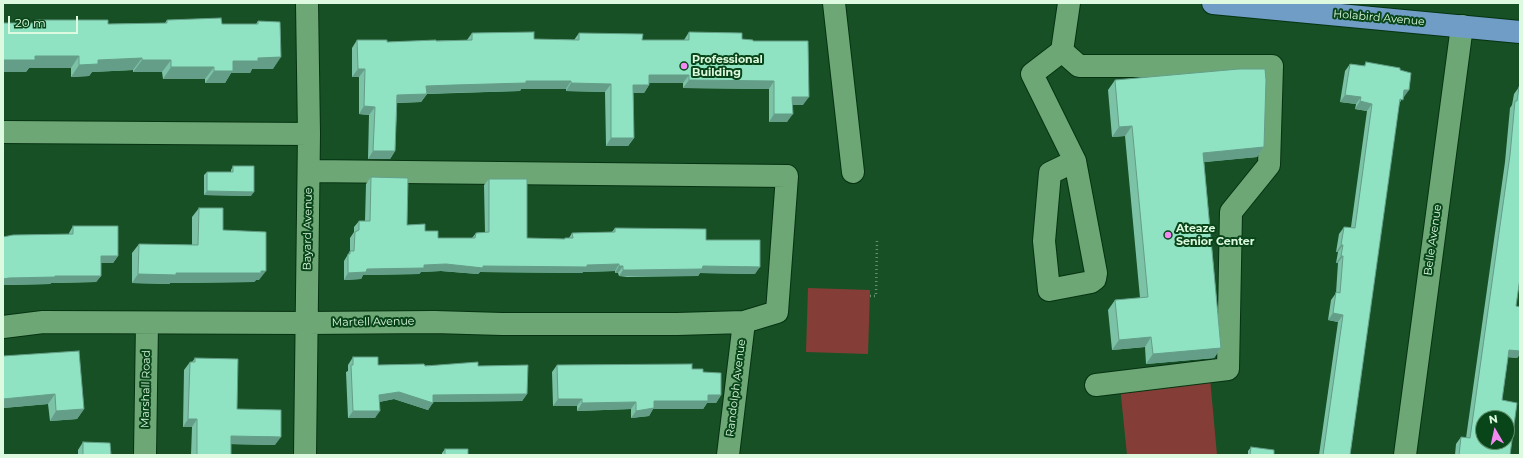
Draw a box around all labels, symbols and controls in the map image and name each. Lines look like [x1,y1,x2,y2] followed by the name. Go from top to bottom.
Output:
[1333,7,1425,29] street label: Holabird Avenue
[10,8,80,34] scale bar
[15,15,46,30] text: 20 m
[692,53,763,79] place label: Professional Building
[679,61,689,71] marker: Professional Building
[301,187,315,271] street label: Bayard Avenue
[1421,203,1445,277] street label: Belle Avenue
[1176,222,1255,248] place label: Ateaze Senior Center
[1163,230,1173,240] marker: Ateaze Senior Center
[331,315,415,329] street label: Martell Avenue
[723,338,749,438] street label: Randolph Avenue
[139,350,153,428] street label: Marshall Road
[1475,410,1515,450] north arrow
[1488,412,1499,427] text: N

